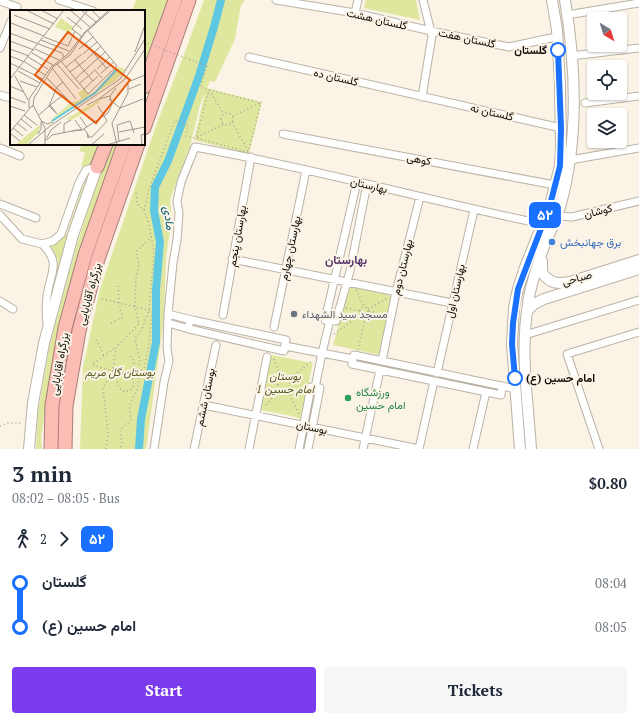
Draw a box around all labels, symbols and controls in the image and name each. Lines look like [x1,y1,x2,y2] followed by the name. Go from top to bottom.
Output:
[345,5,409,33] street label: گلستان هشت
[10,10,145,145] inset map
[587,12,627,52] north arrow
[587,12,627,148] map controls
[437,25,497,51] street label: گلستان هفت
[550,42,566,58] marker: گلستان
[514,43,547,57] place label: گلستان
[587,60,627,100] button: locate
[312,65,360,89] street label: گلستان ده
[469,100,515,124] street label: گلستان نه
[587,108,627,148] button: layers
[406,150,433,168] street label: کوهی
[349,174,389,196] street label: بهارستان
[582,201,614,221] street label: کوشان
[527,202,563,228] line badge: ۵۲
[225,204,250,268] street label: بهارستان پنجم
[160,205,179,231] water label: مادی
[537,205,553,224] text: ۵۲
[276,214,305,282] street label: بهارستان چهارم
[560,235,621,249] place label: برق جهانبخش
[547,237,557,247] marker: برق جهانبخش
[388,238,417,297] street label: بهارستان دوم
[325,252,367,268] district label: بهارستان
[74,261,104,327] street label: بزرگراه آقابابایی
[442,263,468,319] street label: بهارستان اول
[561,267,593,289] street label: صباحی
[302,307,388,321] place label: مسجد سید الشهداء
[289,309,299,319] marker: مسجد سید الشهداء
[47,331,71,397] street label: بزرگراه اقابابایی
[84,365,155,380] park label: بوستان گل مریم
[192,367,219,427] street label: بوستان ششم
[256,369,315,397] park label: بوستان امام حسین 1
[507,370,523,386] marker: امام حسین (ع)
[526,371,595,386] place label: امام حسین (ع)
[356,385,405,413] place label: ورزشگاه امام حسین
[343,393,353,403] marker: ورزشگاه امام حسین
[295,417,329,437] street label: بوستان
[12,459,72,488] text: 3 min
[589,473,627,493] text: $0.80
[12,489,120,507] text: 08:02 – 08:05 · Bus
[12,528,34,550] icon: walk
[53,528,75,550] icon: forward
[89,529,105,548] text: ۵۲
[40,530,47,548] text: 2
[42,571,87,591] text: گلستان
[595,574,627,592] text: 08:04
[42,615,136,635] text: امام حسین (ع)
[595,618,627,636] text: 08:05
[12,667,316,713] button: Start
[324,667,627,713] button: Tickets

